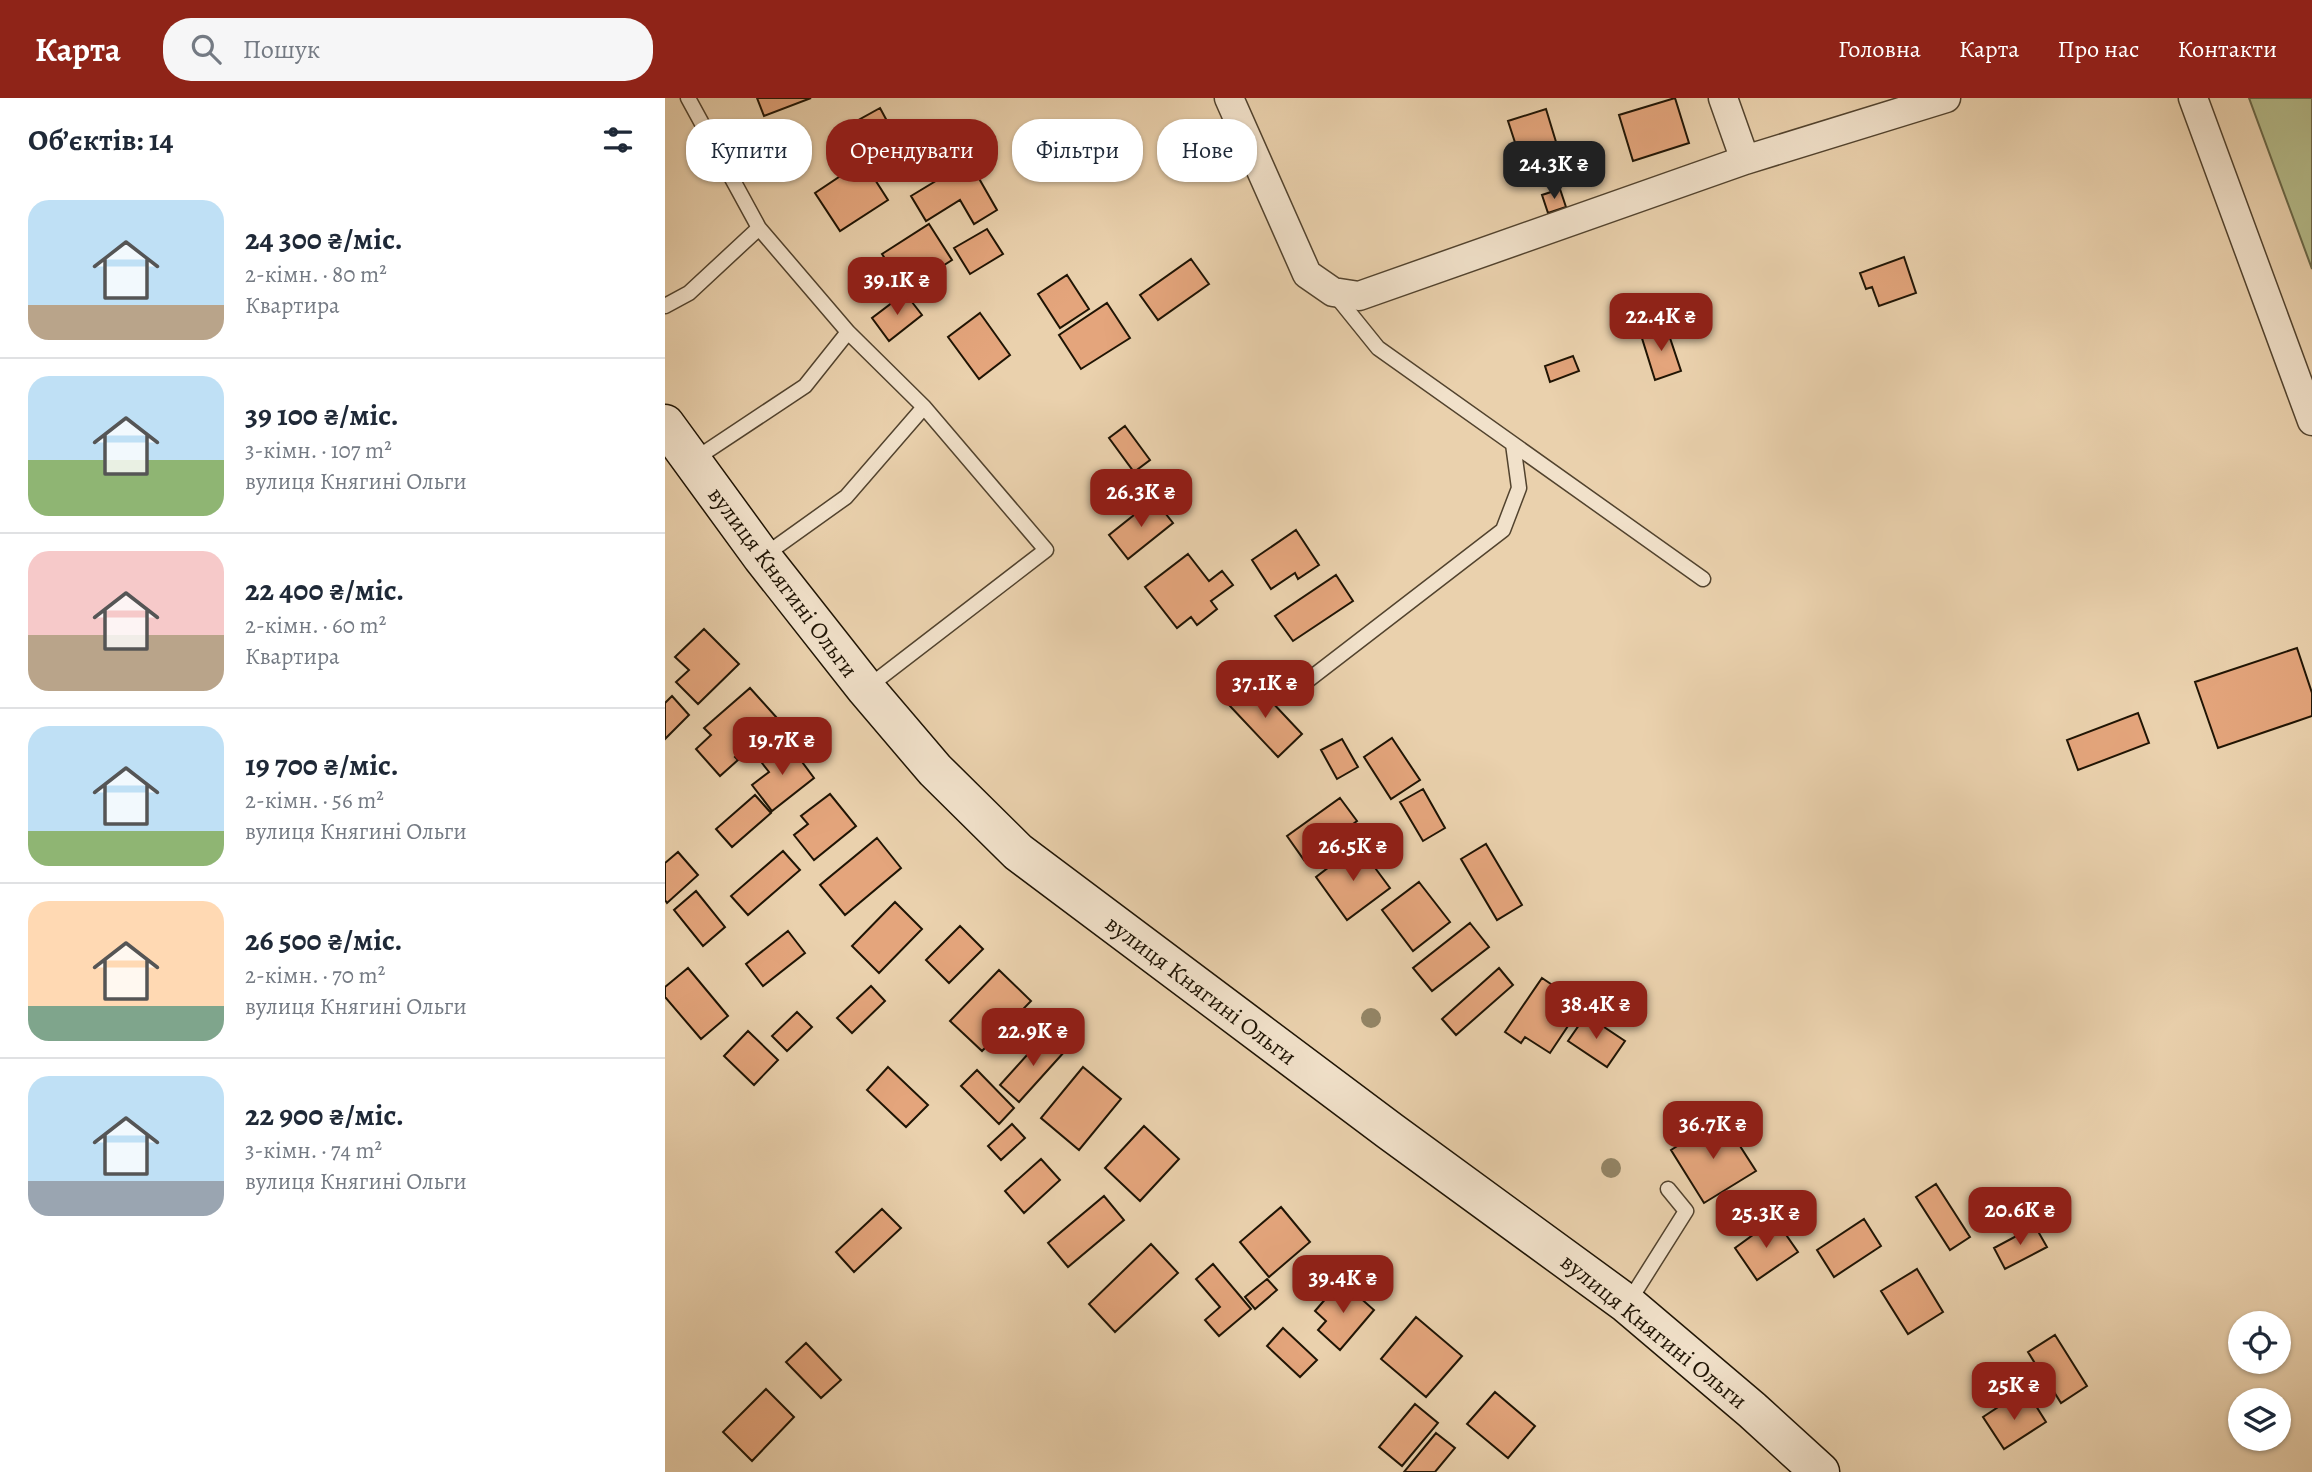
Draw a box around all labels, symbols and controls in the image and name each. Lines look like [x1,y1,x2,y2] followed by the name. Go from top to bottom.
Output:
[163,18,653,81] search box
[35,27,121,72] text: Карта
[187,30,225,68] icon: search
[243,32,320,67] text: Пошук
[1838,33,1921,65] text: Головна
[1959,33,2019,65] text: Карта
[2057,33,2139,65] text: Про нас
[2177,33,2277,65] text: Контакти
[686,119,812,182] chip: Купити
[826,119,998,182] chip: Орендувати
[1012,119,1143,182] chip: Фільтри
[1157,119,1257,182] chip: Нове
[28,120,174,160] text: Об’єктів: 14
[599,121,637,159] icon: filters
[1489,141,1619,201] pin: 24.3K ₴
[1519,148,1589,179] text: 24.3K ₴
[245,219,403,259] text: 24 300 ₴/міс.
[84,228,168,312] icon: home
[832,258,962,317] pin: 39.1K ₴
[245,259,387,290] text: 2-кімн. · 80 m²
[864,264,930,295] text: 39.1K ₴
[245,290,340,321] text: Квартира
[1596,294,1726,353] pin: 22.4K ₴
[1626,300,1696,331] text: 22.4K ₴
[245,395,399,435] text: 39 100 ₴/міс.
[84,404,168,488] icon: home
[245,435,392,466] text: 3-кімн. · 107 m²
[245,466,467,497] text: вулиця Княгині Ольги
[1076,470,1206,529] pin: 26.3K ₴
[1106,476,1176,507] text: 26.3K ₴
[701,480,865,684] street label: вулиця Княгині Ольги
[245,570,404,610] text: 22 400 ₴/міс.
[84,579,168,663] icon: home
[245,610,386,641] text: 2-кімн. · 60 m²
[245,641,340,672] text: Квартира
[1200,660,1330,720] pin: 37.1K ₴
[1232,667,1298,698] text: 37.1K ₴
[717,718,847,777] pin: 19.7K ₴
[749,724,815,755] text: 19.7K ₴
[245,745,399,785] text: 19 700 ₴/міс.
[84,754,168,838] icon: home
[245,785,384,816] text: 2-кімн. · 56 m²
[245,816,467,847] text: вулиця Княгині Ольги
[1288,824,1418,883] pin: 26.5K ₴
[1318,830,1388,861] text: 26.5K ₴
[1099,908,1303,1072] street label: вулиця Княгині Ольги
[245,920,403,960] text: 26 500 ₴/міс.
[84,929,168,1013] icon: home
[245,960,385,991] text: 2-кімн. · 70 m²
[1531,982,1661,1041] pin: 38.4K ₴
[1561,988,1631,1019] text: 38.4K ₴
[245,991,467,1022] text: вулиця Княгині Ольги
[968,1009,1098,1068] pin: 22.9K ₴
[998,1015,1068,1046] text: 22.9K ₴
[245,1095,404,1135] text: 22 900 ₴/міс.
[1648,1102,1778,1161] pin: 36.7K ₴
[84,1104,168,1188] icon: home
[1679,1108,1747,1139] text: 36.7K ₴
[245,1135,382,1166] text: 3-кімн. · 74 m²
[245,1166,467,1197] text: вулиця Княгині Ольги
[1955,1188,2085,1247] pin: 20.6K ₴
[1701,1190,1831,1250] pin: 25.3K ₴
[1984,1194,2056,1225] text: 20.6K ₴
[1732,1197,1800,1228] text: 25.3K ₴
[1554,1246,1754,1416] street label: вулиця Княгині Ольги
[1278,1256,1408,1315] pin: 39.4K ₴
[1308,1262,1378,1293] text: 39.4K ₴
[2228,1311,2291,1451] map controls
[2228,1311,2291,1374] button: locate
[1965,1362,2063,1422] pin: 25K ₴
[1988,1369,2040,1400] text: 25K ₴
[2228,1388,2291,1451] button: layers

